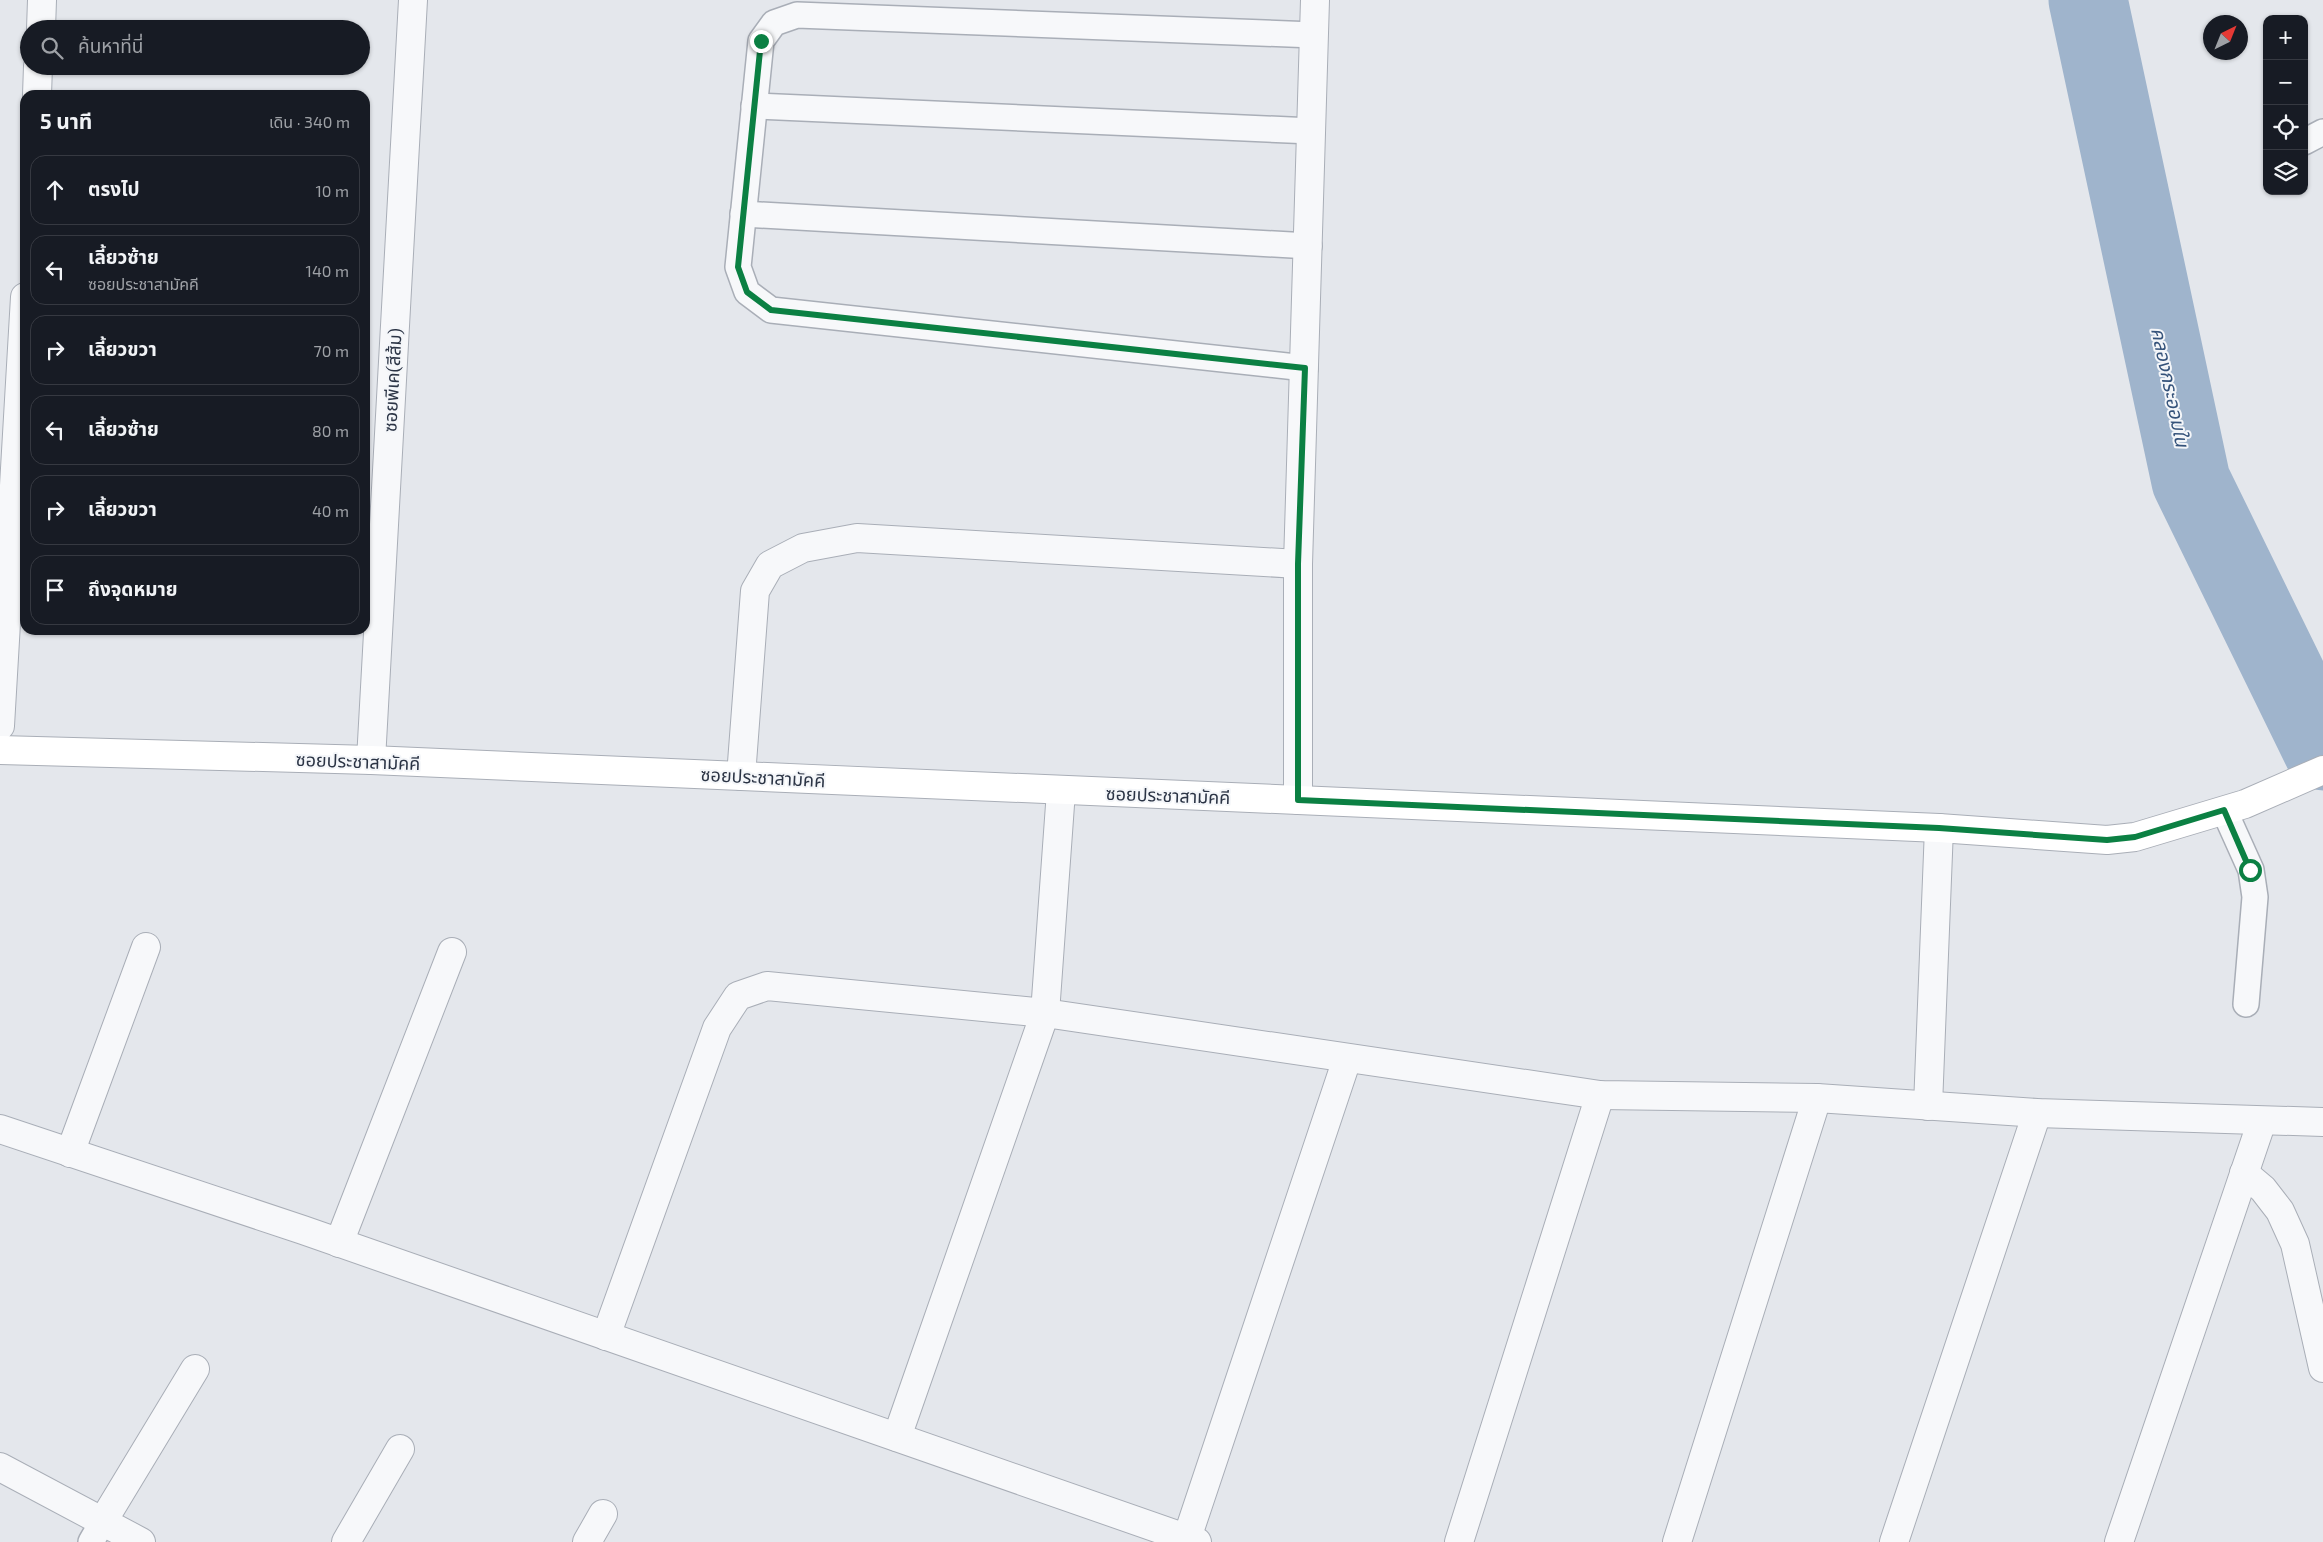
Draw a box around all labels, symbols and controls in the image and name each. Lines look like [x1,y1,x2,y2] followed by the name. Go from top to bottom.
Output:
[2203,15,2248,60] north arrow
[2263,15,2308,195] map controls
[2263,15,2308,60] button: +
[20,20,370,75] search box
[750,30,773,53] route end
[38,34,66,62] icon: search
[78,34,143,57] text: ค้นหาที่นี่
[2263,60,2308,105] button: −
[2263,105,2308,150] button: locate
[40,108,92,133] text: 5 นาที
[269,112,350,131] text: เดิน · 340 m
[2263,150,2308,195] button: layers
[41,176,69,204] icon: ahead
[88,177,140,200] text: ตรงไป
[315,181,349,200] text: 10 m
[88,245,159,268] text: เลี้ยวซ้าย
[41,256,69,284] icon: left
[306,261,349,280] text: 140 m
[88,274,199,293] text: ซอยประชาสามัคคี
[2147,325,2195,450] water label: คลองกระออมใน
[378,327,406,433] street label: ซอยพีเค(สีส้ม)
[41,336,69,364] icon: right
[88,337,157,360] text: เลี้ยวขวา
[314,341,349,360] text: 70 m
[41,416,69,444] icon: left
[88,417,159,440] text: เลี้ยวซ้าย
[312,421,349,440] text: 80 m
[41,496,69,524] icon: right
[88,497,157,520] text: เลี้ยวขวา
[312,501,349,520] text: 40 m
[41,576,69,604] icon: arrive
[88,577,178,600] text: ถึงจุดหมาย
[295,748,421,774] street label: ซอยประชาสามัคคี
[700,763,826,791] street label: ซอยประชาสามัคคี
[1105,782,1231,808] street label: ซอยประชาสามัคคี
[2239,859,2262,882] route start

